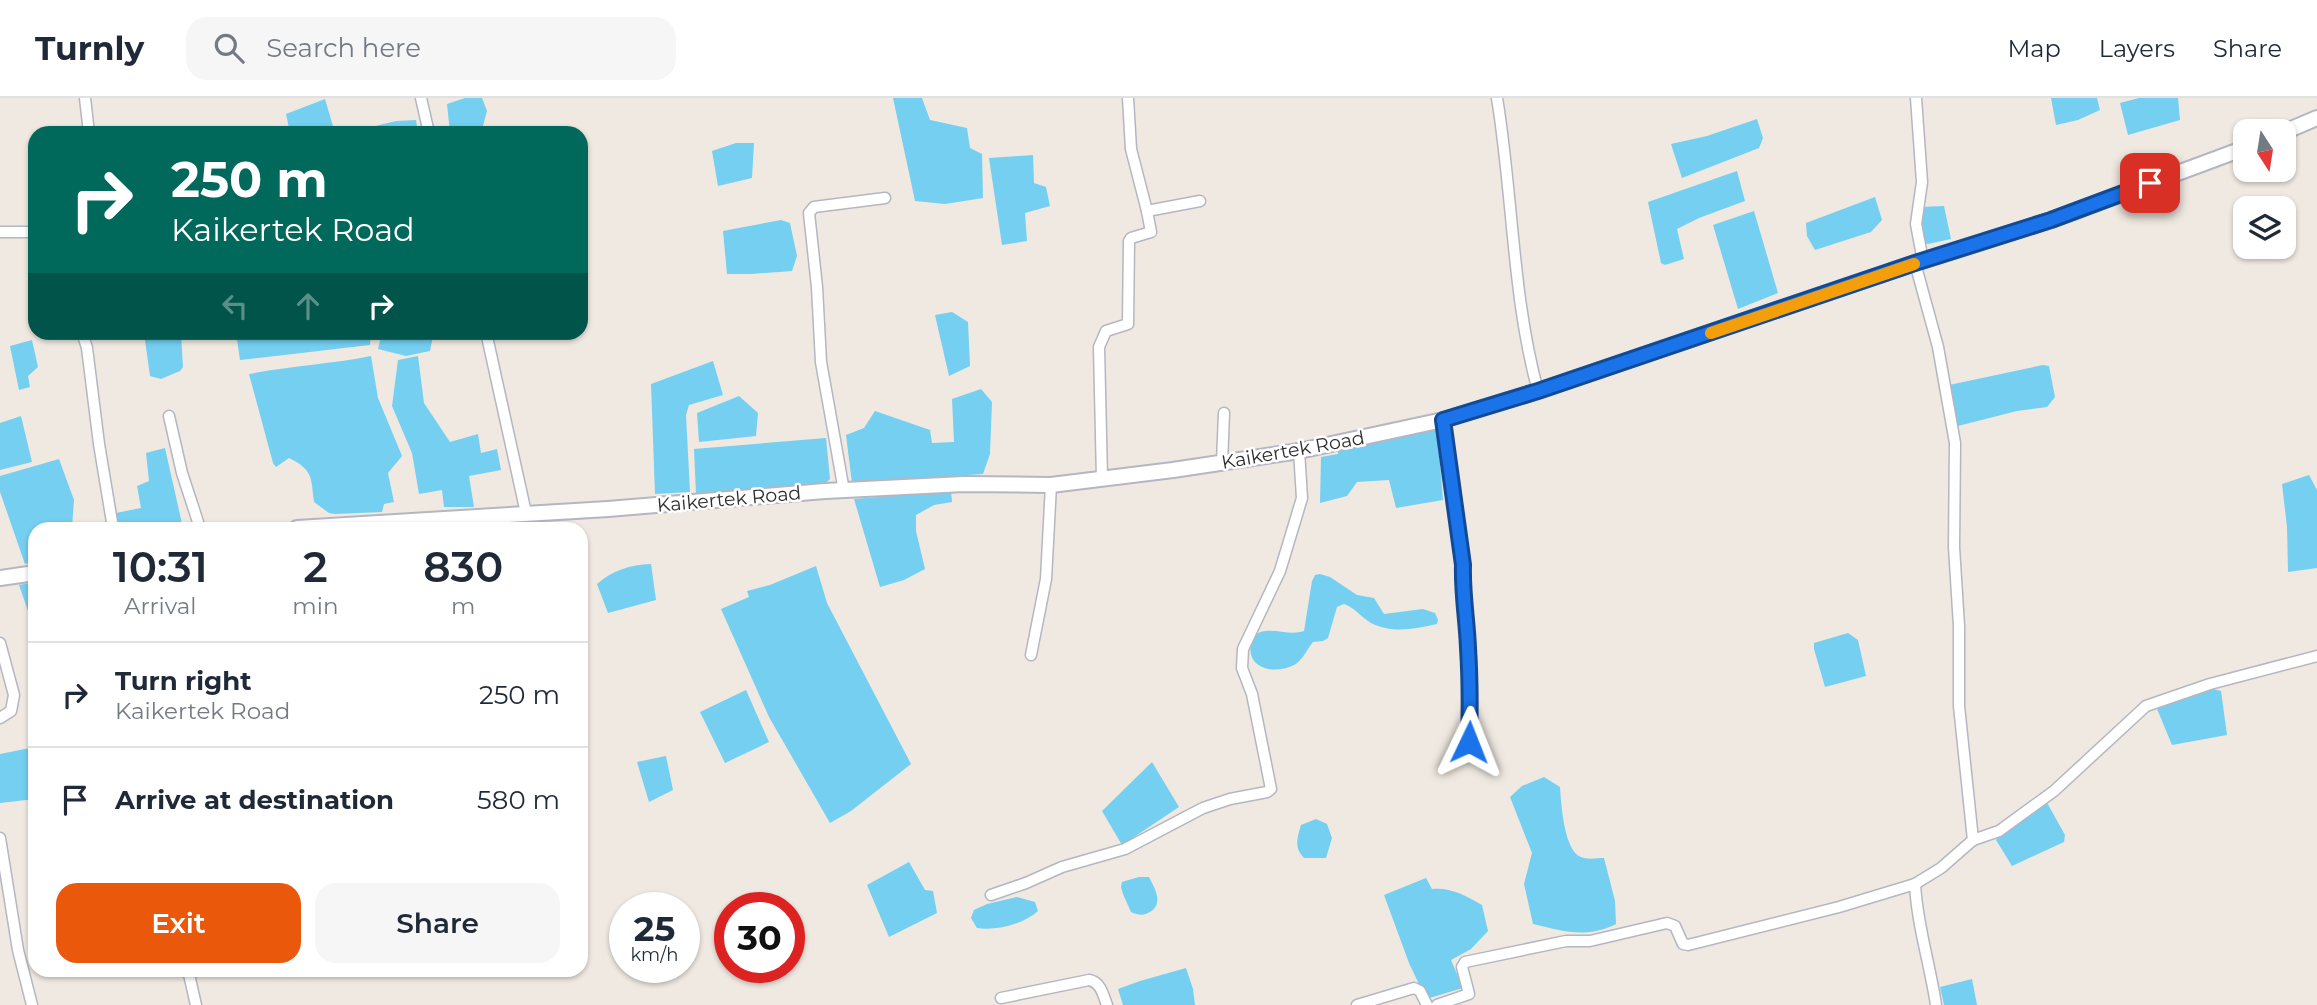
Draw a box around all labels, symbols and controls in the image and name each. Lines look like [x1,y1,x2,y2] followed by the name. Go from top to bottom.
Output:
[186,17,676,80] search box
[35,28,144,68] text: Turnly
[210,29,248,67] icon: search
[266,32,421,64] text: Search here
[2007,34,2061,63] text: Map
[2099,34,2175,63] text: Layers
[2213,34,2282,63] text: Share
[2233,119,2296,182] north arrow
[2233,119,2296,259] map controls
[171,150,328,209] text: 250 m
[2120,153,2180,213] pin
[56,154,147,245] icon: right
[2131,164,2169,202] icon: arrive
[2233,196,2296,259] button: layers
[171,210,415,249] text: Kaikertek Road
[216,287,254,325] icon: left
[289,287,327,325] icon: ahead
[362,287,400,325] icon: right
[1220,426,1366,474] street label: Kaikertek Road
[656,481,802,517] street label: Kaikertek Road
[113,541,208,593] text: 10:31
[303,541,328,593] text: 2
[423,541,503,593] text: 830
[124,592,196,620] text: Arrival
[292,592,338,620] text: min
[451,592,475,620] text: m
[115,665,251,697] text: Turn right
[56,676,94,714] icon: right
[479,679,560,711] text: 250 m
[115,697,290,725] text: Kaikertek Road
[1432,705,1506,779] position arrow
[56,781,94,819] icon: arrive
[115,784,394,816] text: Arrive at destination
[477,784,560,816] text: 580 m
[56,883,301,963] button: Exit
[315,883,560,963] button: Share
[714,892,805,983] speed limit sign: 30
[634,907,675,950] text: 25
[630,944,679,966] text: km/h

